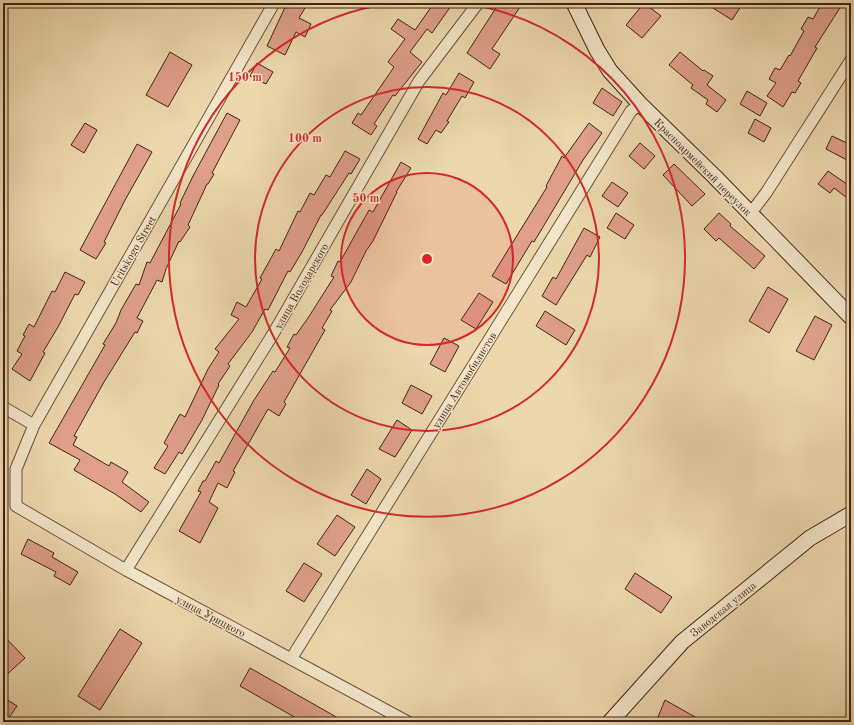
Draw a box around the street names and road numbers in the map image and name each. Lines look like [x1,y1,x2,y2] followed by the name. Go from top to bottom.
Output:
[651,117,753,219] street label: Красноармейский переулок
[110,214,159,289] street label: Uritskogo Street
[273,242,331,331] street label: улица Володарского
[431,331,499,431] street label: улица Автомобилистов
[689,580,759,640] street label: Заводская улица
[174,594,247,640] street label: улица Урицкого

